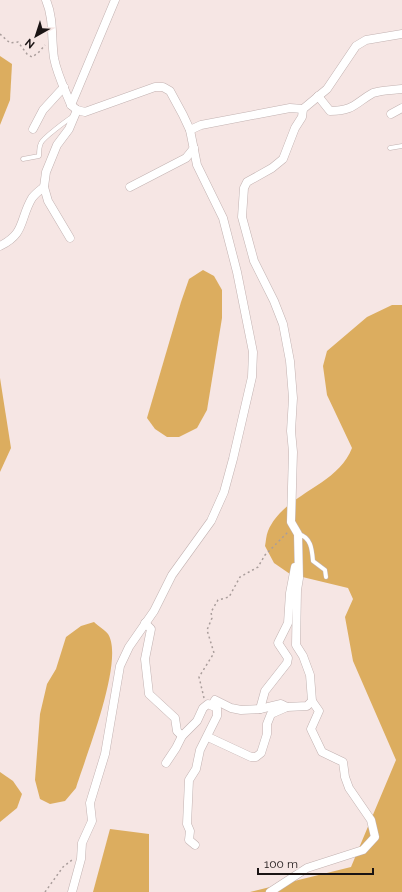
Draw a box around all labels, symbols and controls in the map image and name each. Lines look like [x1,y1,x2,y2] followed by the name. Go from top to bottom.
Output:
[16,16,56,56] north arrow
[23,36,37,51] text: N
[258,850,373,876] scale bar
[264,857,298,871] text: 100 m

